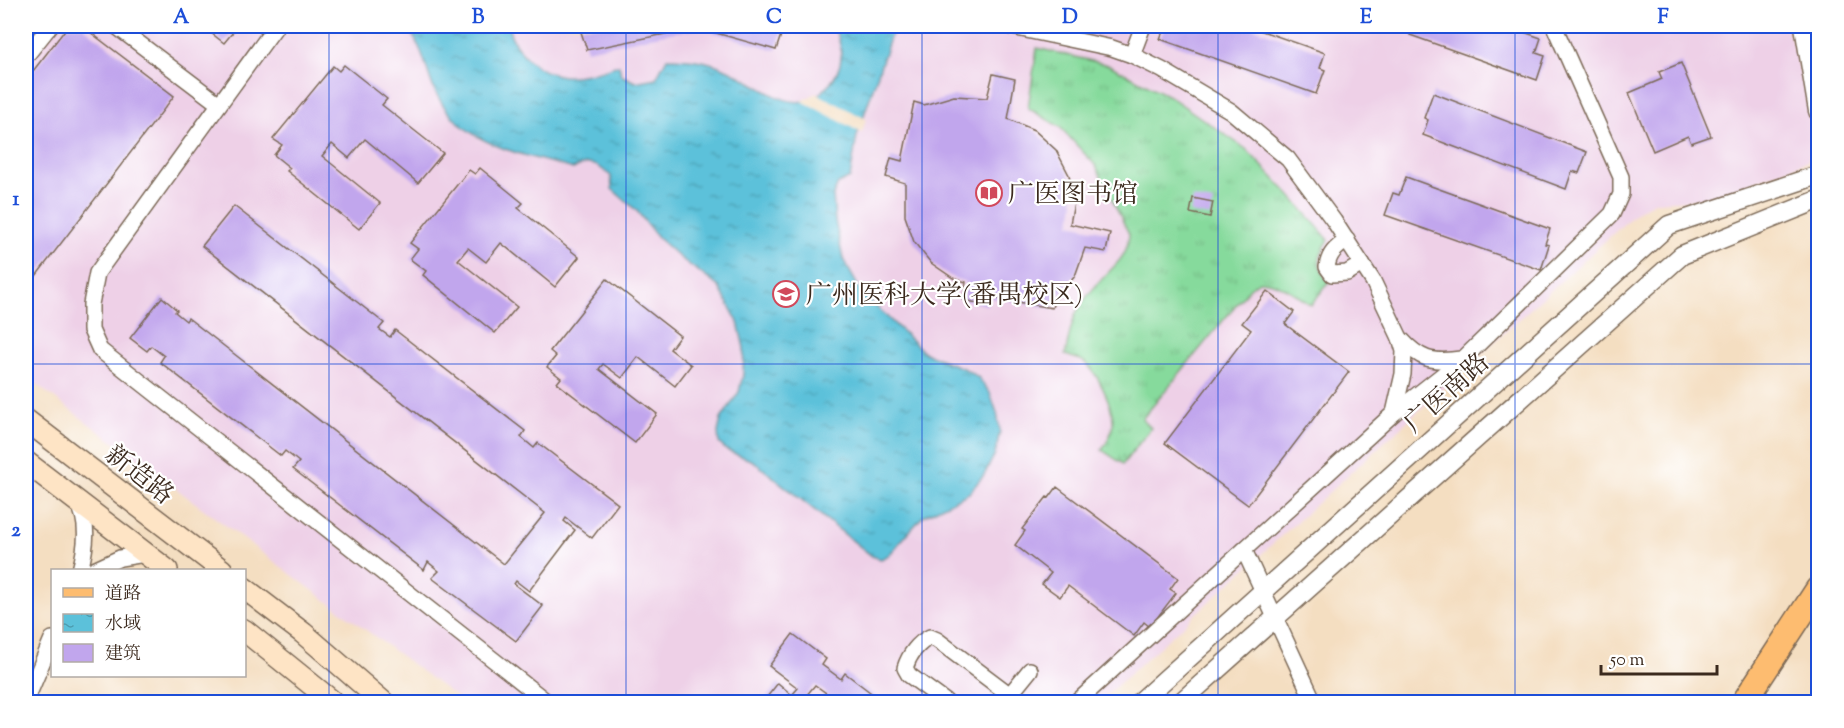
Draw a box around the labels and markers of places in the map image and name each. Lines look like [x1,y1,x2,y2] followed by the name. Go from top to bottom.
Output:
[1008,177,1138,214] place label: 广医图书馆
[974,178,1004,208] library icon: 广医图书馆
[806,278,1083,315] place label: 广州医科大学(番禺校区)
[771,279,801,309] school or university icon: 广州医科大学(番禺校区)

